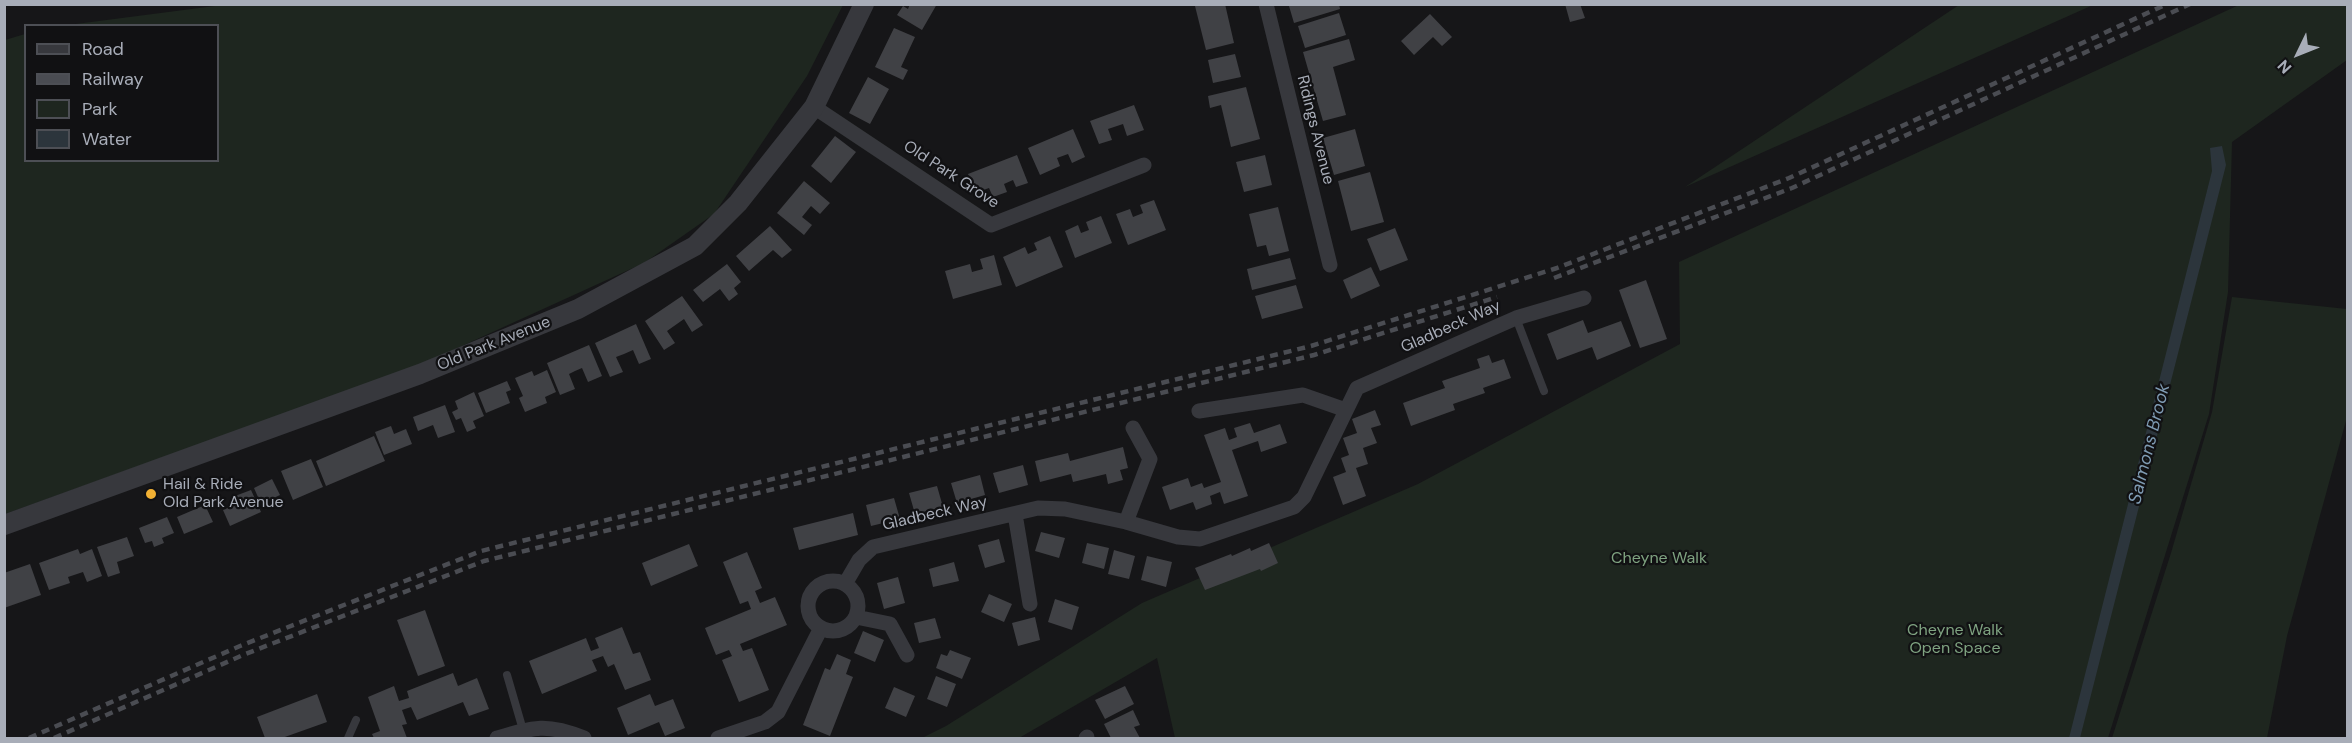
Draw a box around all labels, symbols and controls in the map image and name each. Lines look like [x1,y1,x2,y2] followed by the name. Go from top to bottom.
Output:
[24,24,219,162] legend
[2268,24,2328,84] north arrow
[82,37,124,61] text: Road
[2273,55,2296,78] text: N
[82,67,144,91] text: Railway
[1292,73,1338,187] street label: Ridings Avenue
[82,97,118,121] text: Park
[82,127,132,151] text: Water
[900,137,1002,213] street label: Old Park Grove
[1398,296,1504,358] street label: Gladbeck Way
[435,313,553,375] street label: Old Park Avenue
[2125,382,2175,506] water label: Salmons Brook
[163,475,283,513] place label: Hail & Ride Old Park Avenue
[144,487,158,501] marker: Hail & Ride Old Park Avenue
[881,493,989,535] street label: Gladbeck Way
[1611,549,1707,569] park label: Cheyne Walk
[1907,621,2003,659] park label: Cheyne Walk Open Space

